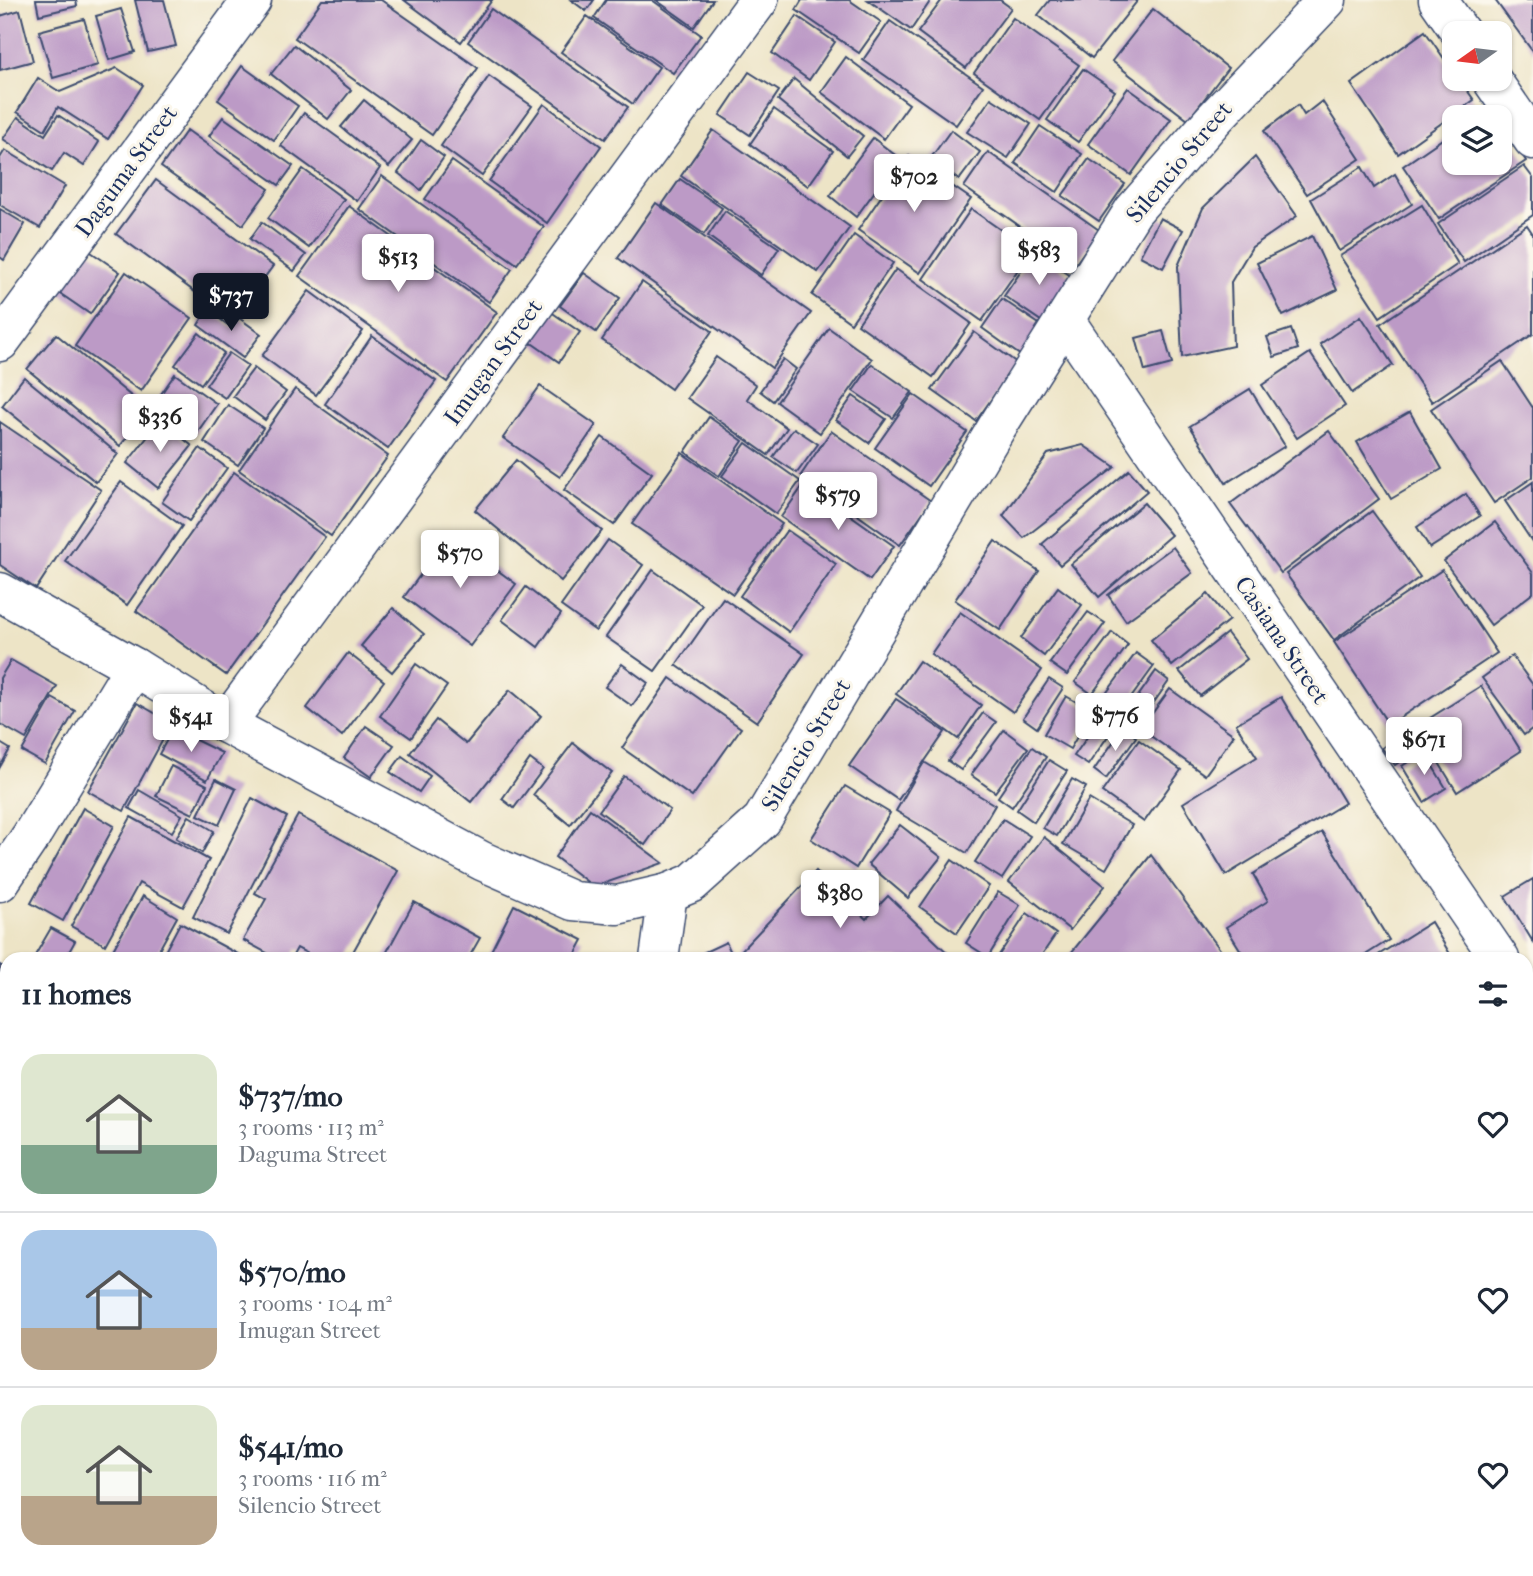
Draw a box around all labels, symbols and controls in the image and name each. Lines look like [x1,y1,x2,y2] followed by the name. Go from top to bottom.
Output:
[1442,21,1512,91] north arrow
[1442,21,1512,175] map controls
[1120,95,1238,228] street label: Silencio Street
[69,99,183,242] street label: Daguma Street
[1442,105,1512,175] button: layers
[873,154,955,214] pin: $702
[890,163,938,190] text: $702
[998,228,1080,287] pin: $583
[357,234,439,294] pin: $513
[1017,236,1061,263] text: $583
[378,243,418,270] text: $513
[190,274,272,333] pin: $737
[209,282,253,309] text: $737
[438,293,548,431] street label: Imugan Street
[119,394,201,454] pin: $336
[138,403,182,430] text: $336
[797,472,879,532] pin: $579
[815,481,861,508] text: $579
[419,530,501,590] pin: $570
[437,539,483,566] text: $570
[1229,571,1335,709] street label: Casiana Street
[755,673,857,816] street label: Silencio Street
[150,694,232,754] pin: $541
[1074,694,1156,753] pin: $776
[1091,702,1139,729] text: $776
[169,703,213,730] text: $541
[1383,718,1465,777] pin: $671
[1402,726,1446,753] text: $671
[799,870,881,930] pin: $380
[817,879,863,906] text: $380
[1474,975,1512,1013] icon: filters
[21,977,131,1012] text: 11 homes
[238,1079,343,1114] text: $737/mo
[77,1082,161,1166] icon: home
[1474,1105,1512,1143] icon: heart
[238,1114,384,1141] text: 3 rooms · 113 m²
[238,1141,387,1168] text: Daguma Street
[238,1255,346,1290] text: $570/mo
[77,1258,161,1342] icon: home
[1474,1281,1512,1319] icon: heart
[238,1290,392,1317] text: 3 rooms · 104 m²
[238,1317,381,1344] text: Imugan Street
[238,1430,343,1465] text: $541/mo
[77,1433,161,1517] icon: home
[1474,1456,1512,1494] icon: heart
[238,1465,387,1492] text: 3 rooms · 116 m²
[238,1492,381,1519] text: Silencio Street

